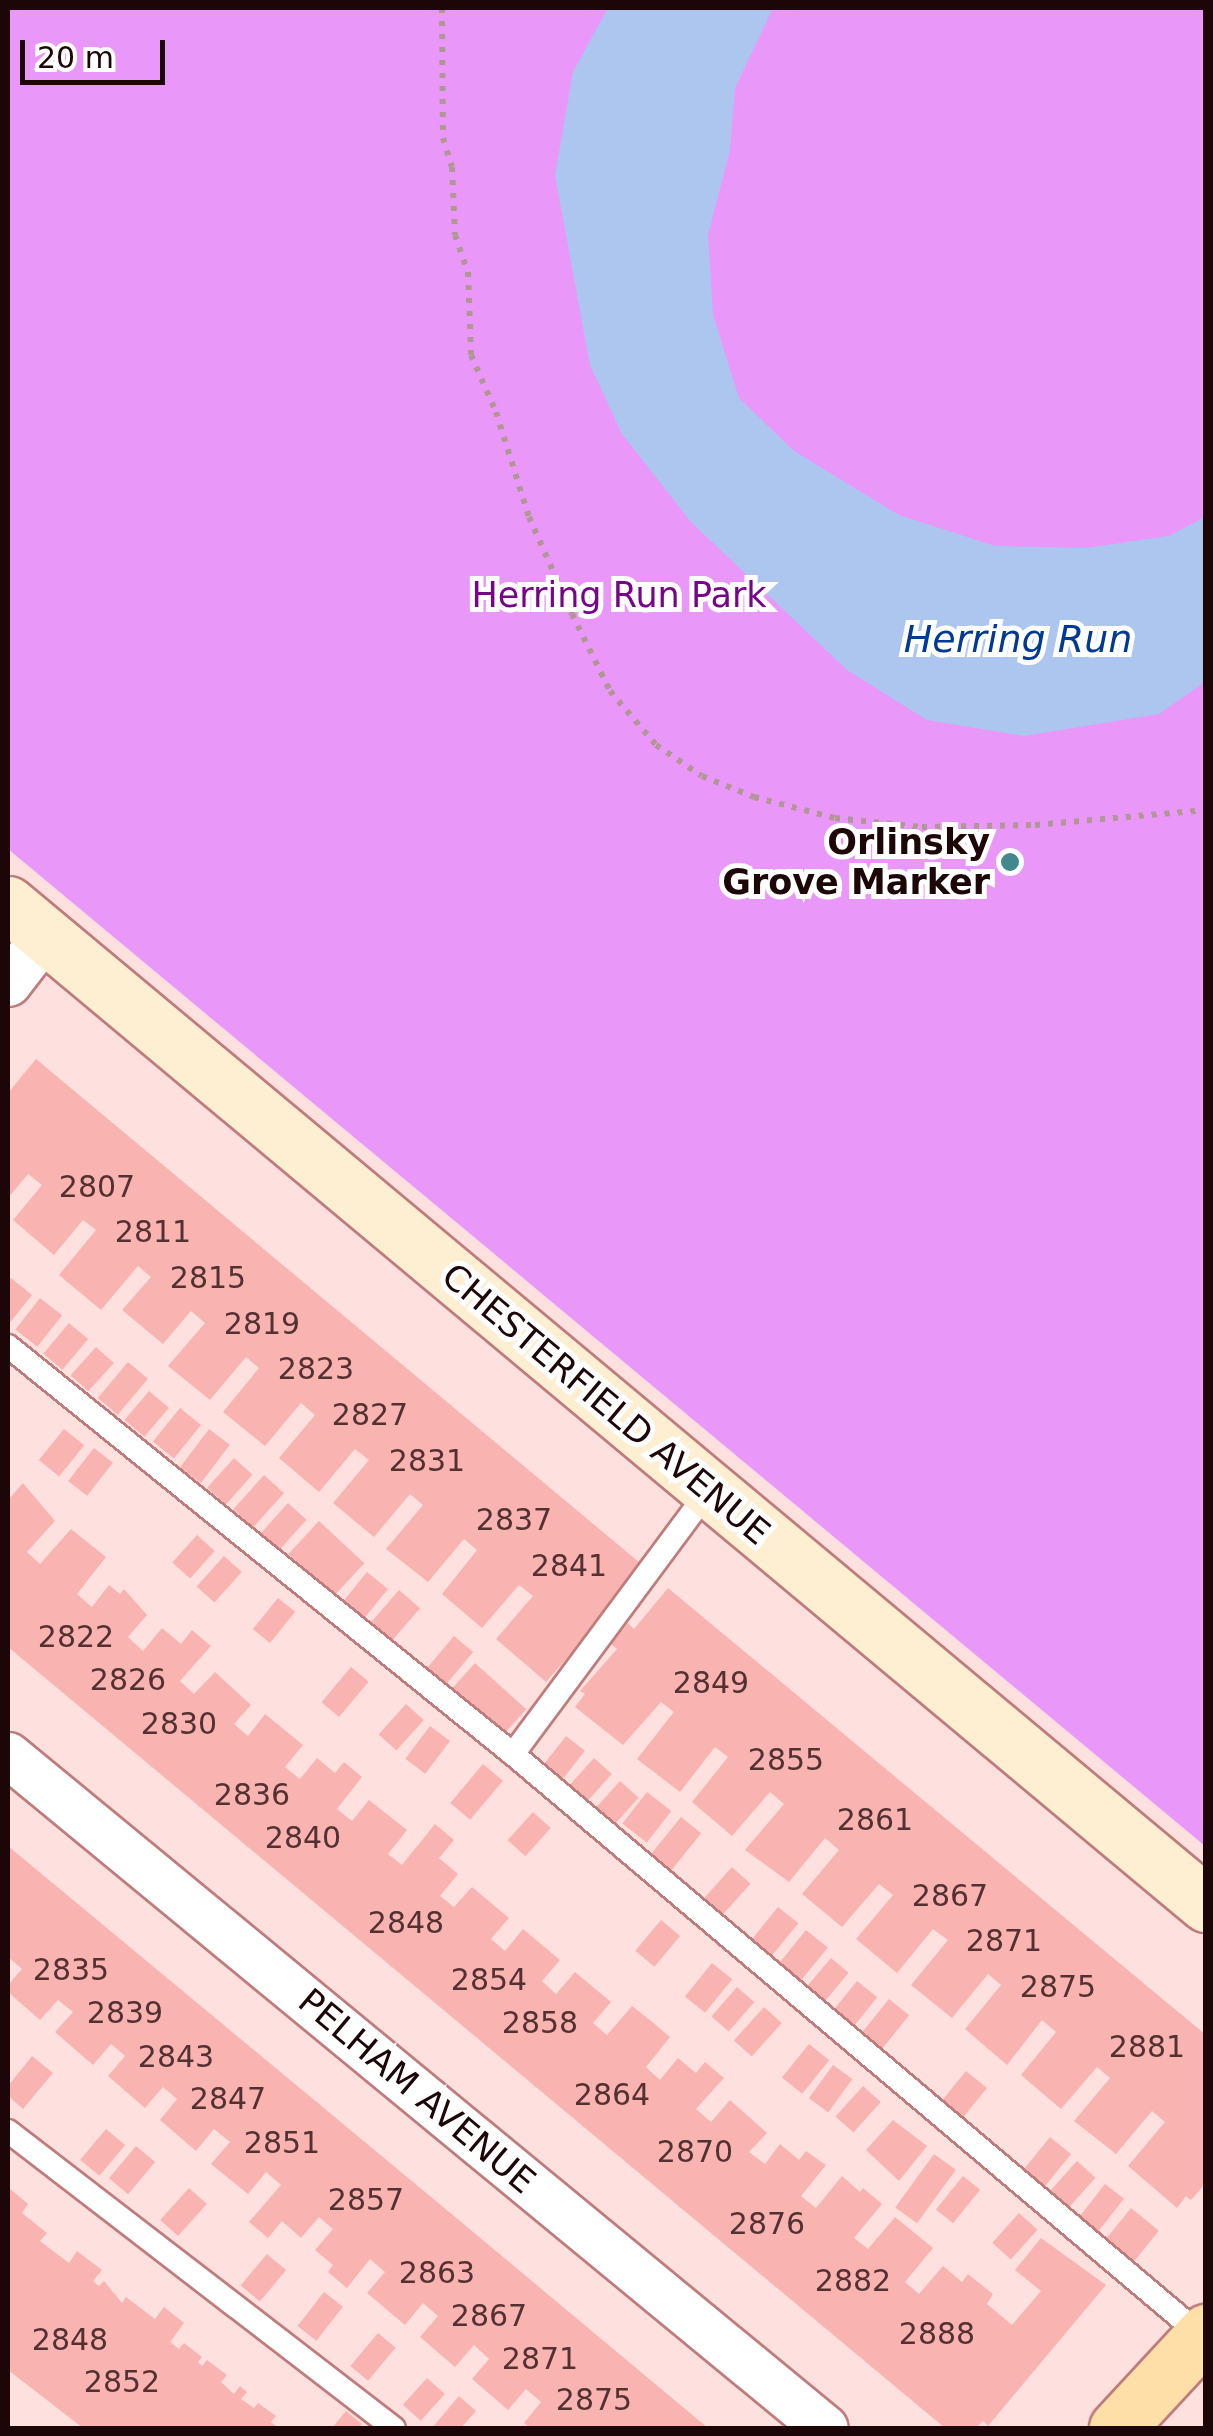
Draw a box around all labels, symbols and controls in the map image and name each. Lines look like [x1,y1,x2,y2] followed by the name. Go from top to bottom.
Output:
[25,20,170,82] scale bar
[37,40,114,75] text: 20 m
[471,574,767,616] park label: Herring Run Park
[904,617,1132,663] water label: Herring Run
[722,821,990,903] place label: Orlinsky Grove Marker
[999,851,1021,873] marker: Orlinsky Grove Marker
[59,1169,135,1205] house number: 2807
[115,1214,191,1250] house number: 2811
[434,1255,778,1553] street label: CHESTERFIELD AVENUE
[170,1260,246,1296] house number: 2815
[224,1306,300,1342] house number: 2819
[278,1351,354,1387] house number: 2823
[332,1397,408,1433] house number: 2827
[389,1443,465,1479] house number: 2831
[476,1502,552,1538] house number: 2837
[531,1548,607,1584] house number: 2841
[38,1619,114,1655] house number: 2822
[90,1662,166,1698] house number: 2826
[673,1665,749,1701] house number: 2849
[141,1706,217,1742] house number: 2830
[748,1742,824,1778] house number: 2855
[214,1777,290,1813] house number: 2836
[837,1802,913,1838] house number: 2861
[265,1820,341,1856] house number: 2840
[912,1878,988,1914] house number: 2867
[368,1905,444,1941] house number: 2848
[966,1923,1042,1959] house number: 2871
[33,1952,109,1988] house number: 2835
[451,1962,527,1998] house number: 2854
[1020,1969,1096,2005] house number: 2875
[290,1980,544,2202] street label: PELHAM AVENUE
[87,1995,163,2031] house number: 2839
[502,2005,578,2041] house number: 2858
[1109,2029,1185,2065] house number: 2881
[138,2039,214,2075] house number: 2843
[574,2077,650,2113] house number: 2864
[190,2081,266,2117] house number: 2847
[244,2125,320,2161] house number: 2851
[657,2134,733,2170] house number: 2870
[328,2182,404,2218] house number: 2857
[729,2206,805,2242] house number: 2876
[399,2255,475,2291] house number: 2863
[815,2263,891,2299] house number: 2882
[451,2298,527,2334] house number: 2867
[899,2316,975,2352] house number: 2888
[32,2322,108,2358] house number: 2848
[502,2341,578,2377] house number: 2871
[84,2364,160,2400] house number: 2852
[556,2382,632,2418] house number: 2875

